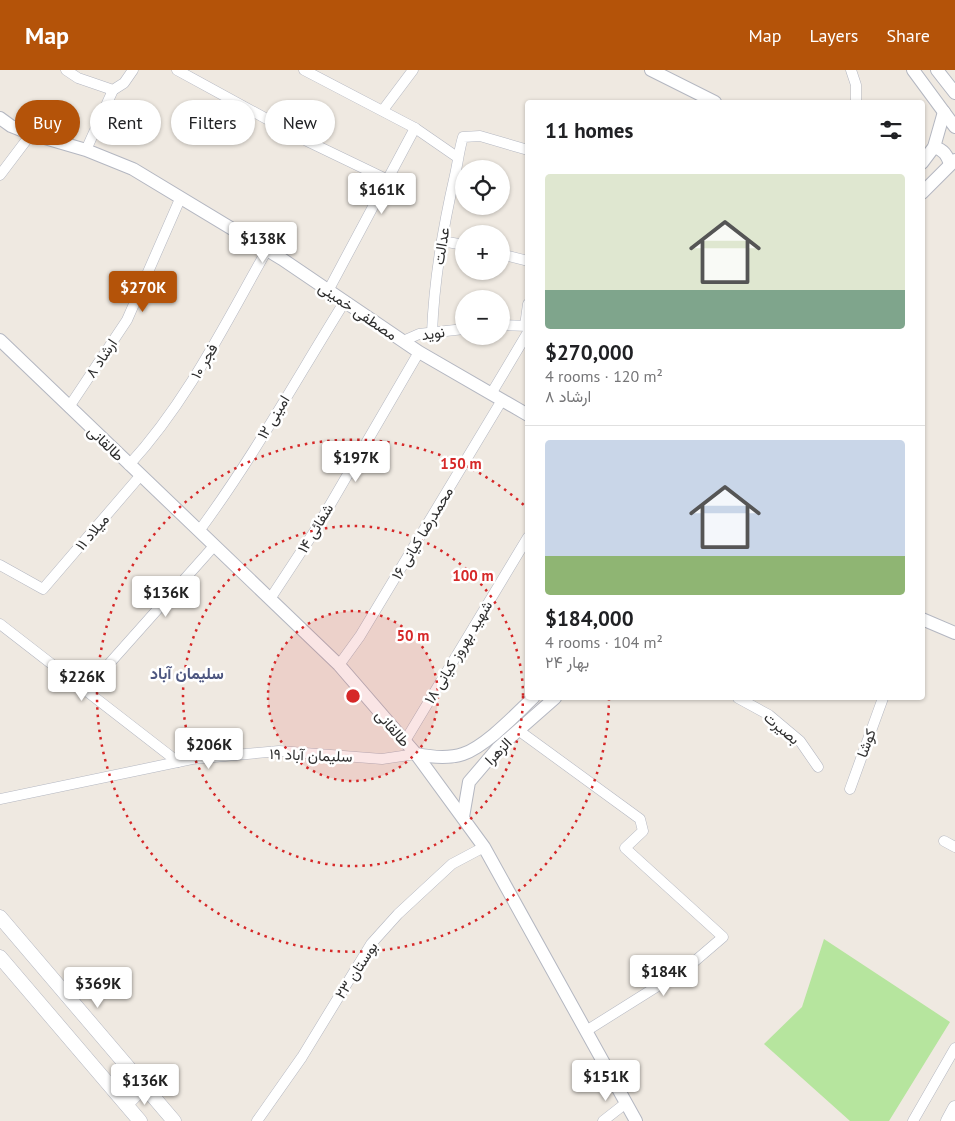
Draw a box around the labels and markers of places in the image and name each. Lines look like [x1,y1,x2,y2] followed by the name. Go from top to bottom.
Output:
[347,172,417,215] pin: $161K
[228,222,298,264] pin: $138K
[108,270,178,313] pin: $270K
[321,440,391,483] pin: $197K
[131,576,201,618] pin: $136K
[47,660,117,702] pin: $226K
[344,687,362,705] centre of rings
[174,728,244,770] pin: $206K
[629,954,699,997] pin: $184K
[63,966,133,1009] pin: $369K
[571,1060,641,1102] pin: $151K
[110,1064,180,1106] pin: $136K

